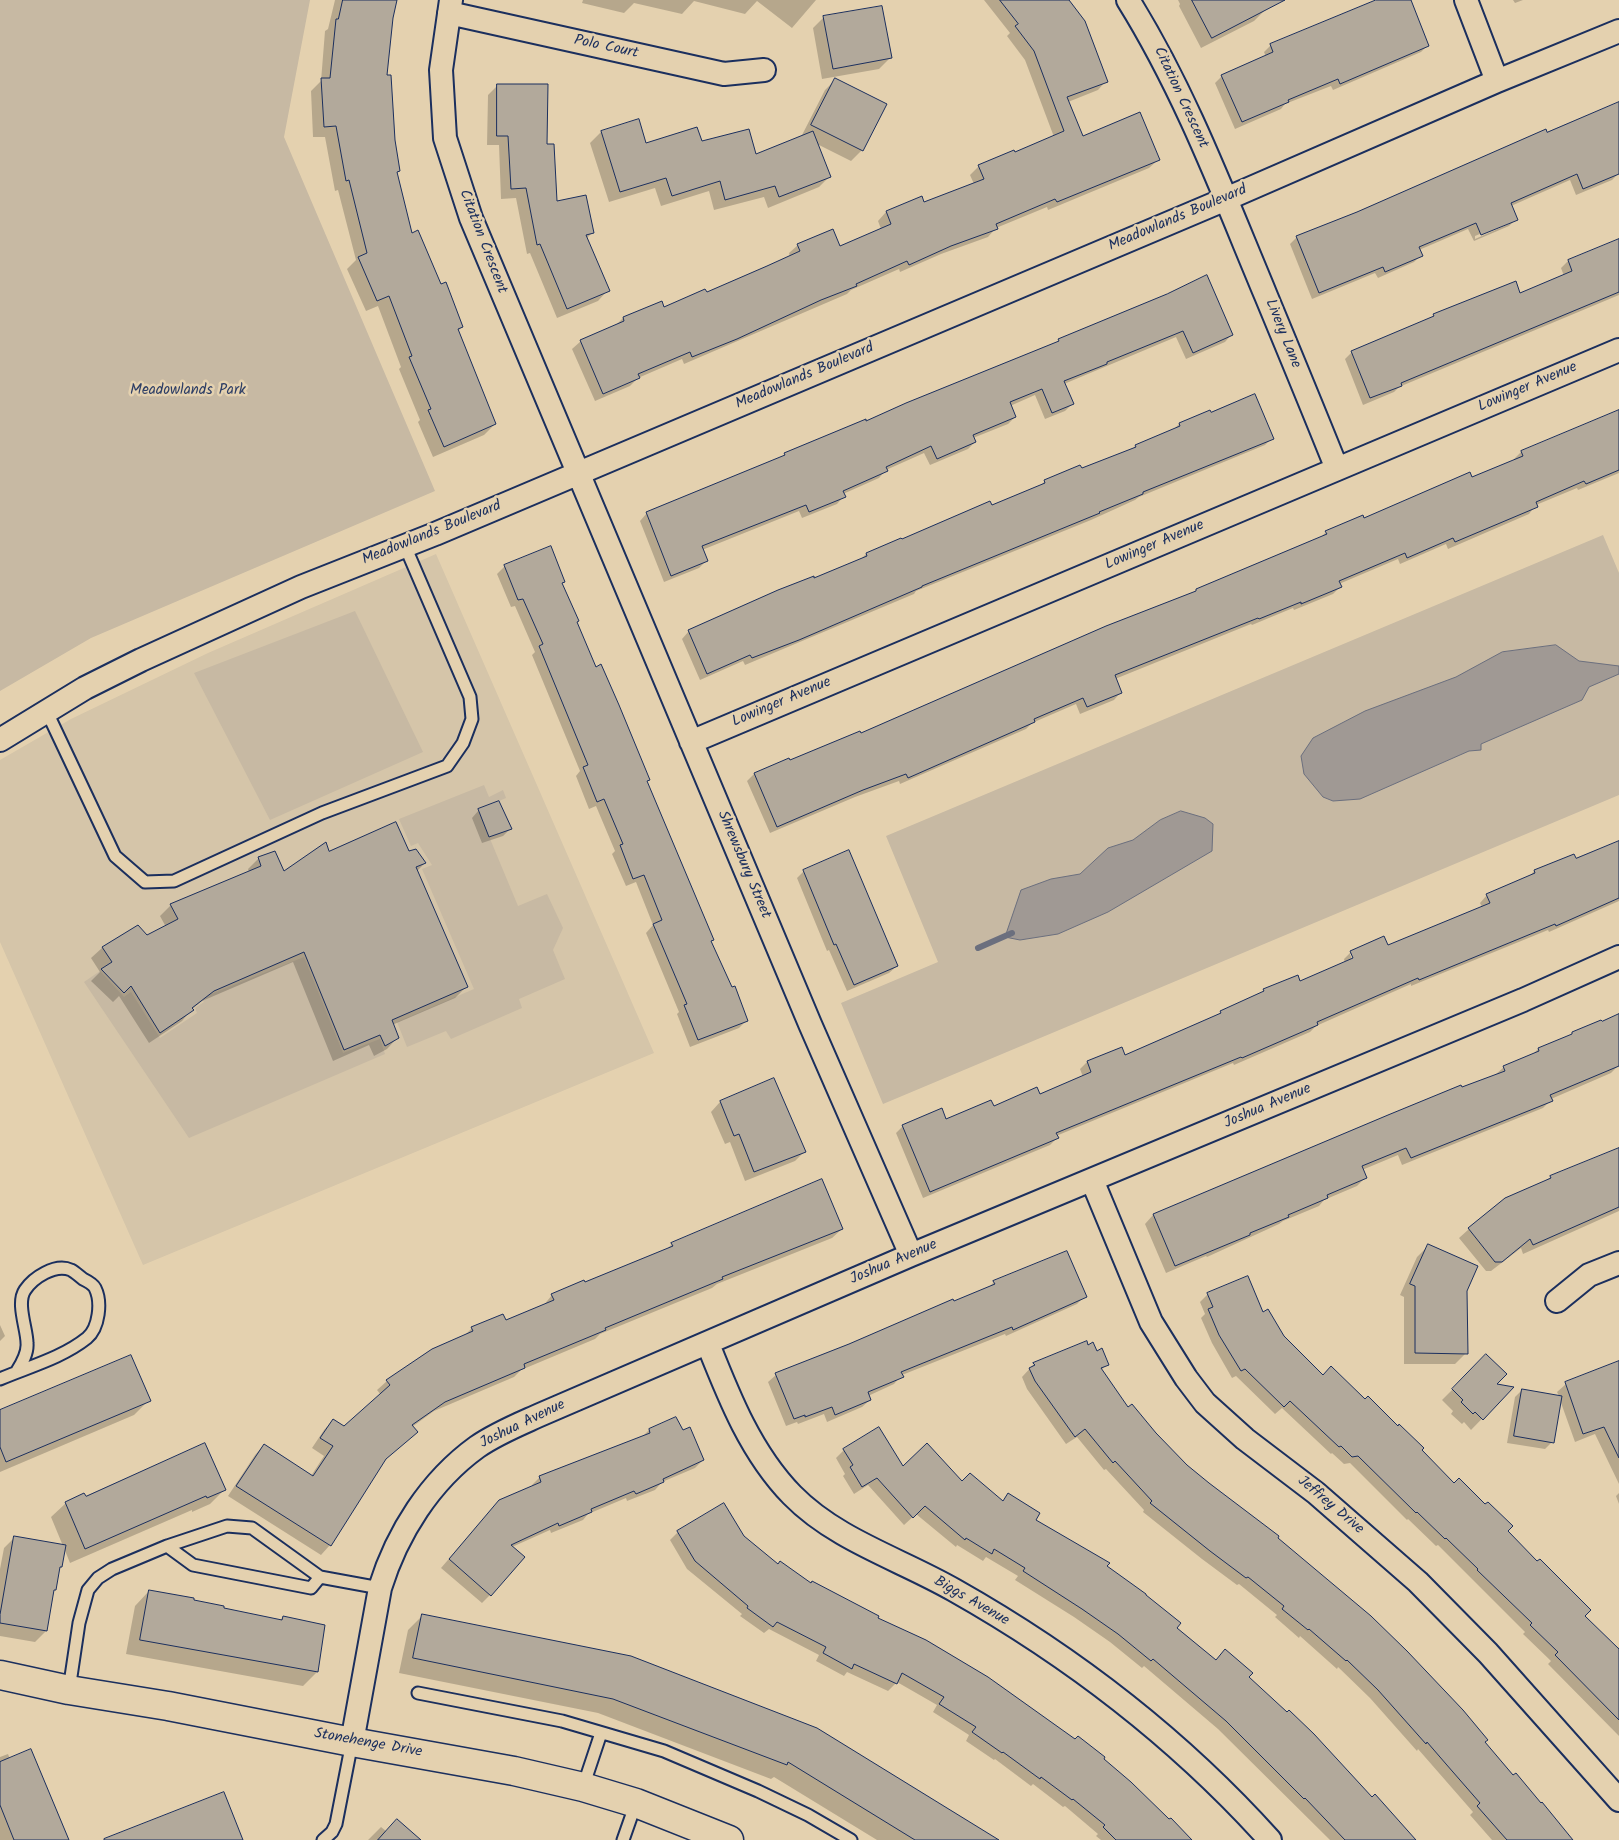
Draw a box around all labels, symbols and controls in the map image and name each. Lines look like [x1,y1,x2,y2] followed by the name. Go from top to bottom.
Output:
[572,32,640,64] street label: Polo Court
[1149,44,1211,152] street label: Citation Crescent
[1106,182,1250,256] street label: Meadowlands Boulevard
[454,187,510,297] street label: Citation Crescent
[1260,297,1304,371] street label: Livery Lane
[733,340,877,414] street label: Meadowlands Boulevard
[1476,359,1580,417] street label: Lowinger Avenue
[130,382,246,400] park label: Meadowlands Park
[360,498,504,570] street label: Meadowlands Boulevard
[1103,517,1207,575] street label: Lowinger Avenue
[730,674,834,732] street label: Lowinger Avenue
[712,808,774,922] street label: Shrewsbury Street
[1222,1081,1314,1133] street label: Joshua Avenue
[848,1237,940,1289] street label: Joshua Avenue
[477,1397,569,1453] street label: Joshua Avenue
[1293,1473,1367,1539] street label: Jeffrey Drive
[930,1573,1012,1631] street label: Biggs Avenue
[313,1726,423,1762] street label: Stonehenge Drive

